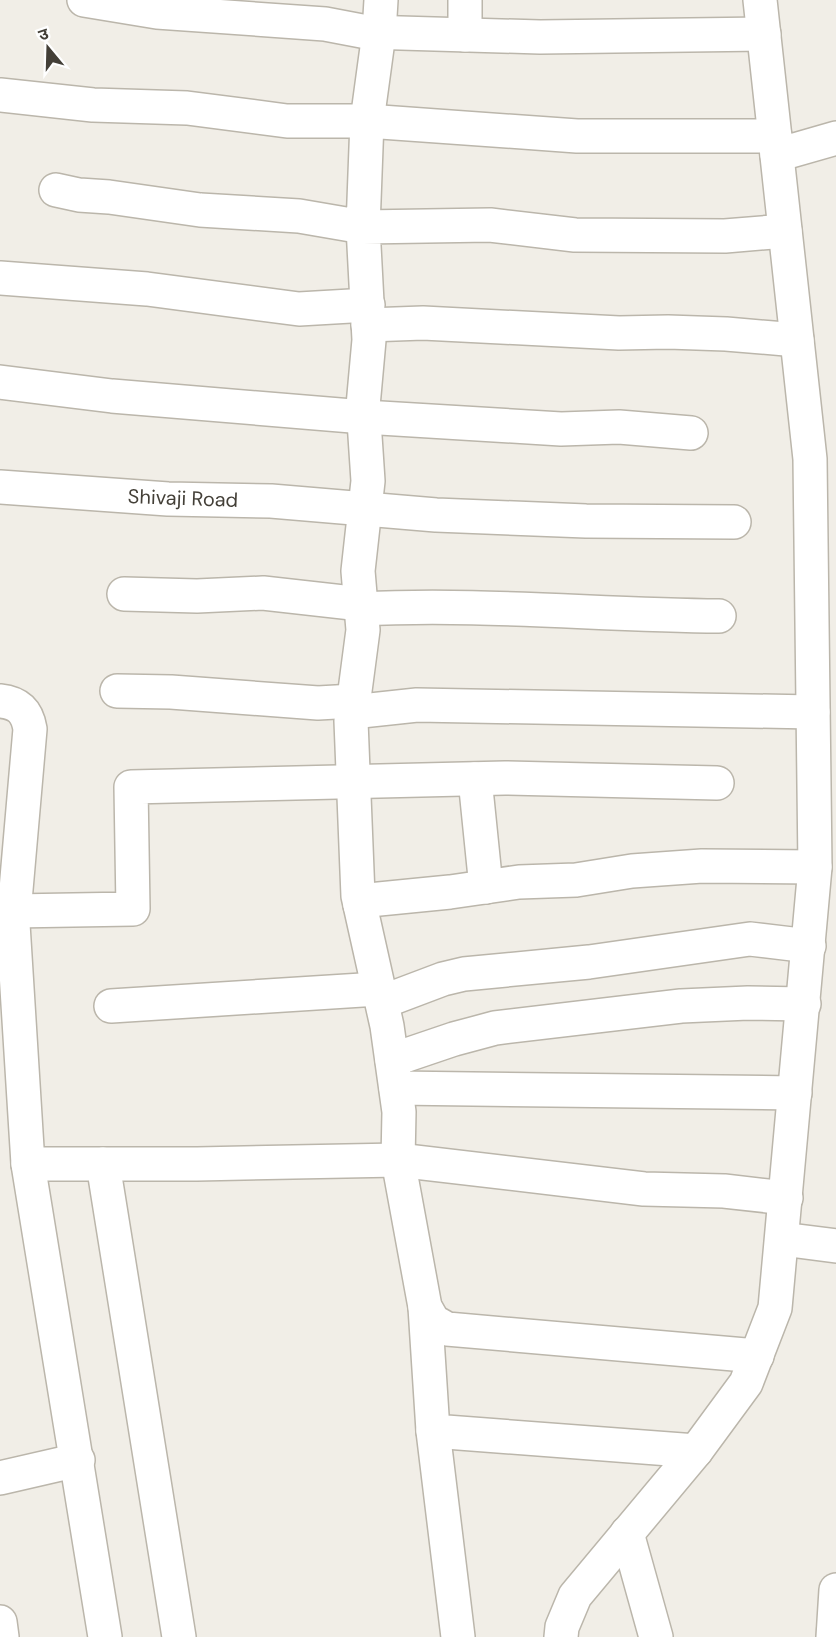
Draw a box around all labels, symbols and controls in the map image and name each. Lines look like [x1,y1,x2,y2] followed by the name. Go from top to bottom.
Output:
[18,18,78,78] north arrow
[35,23,52,46] text: उ
[127,483,239,513] street label: Shivaji Road

